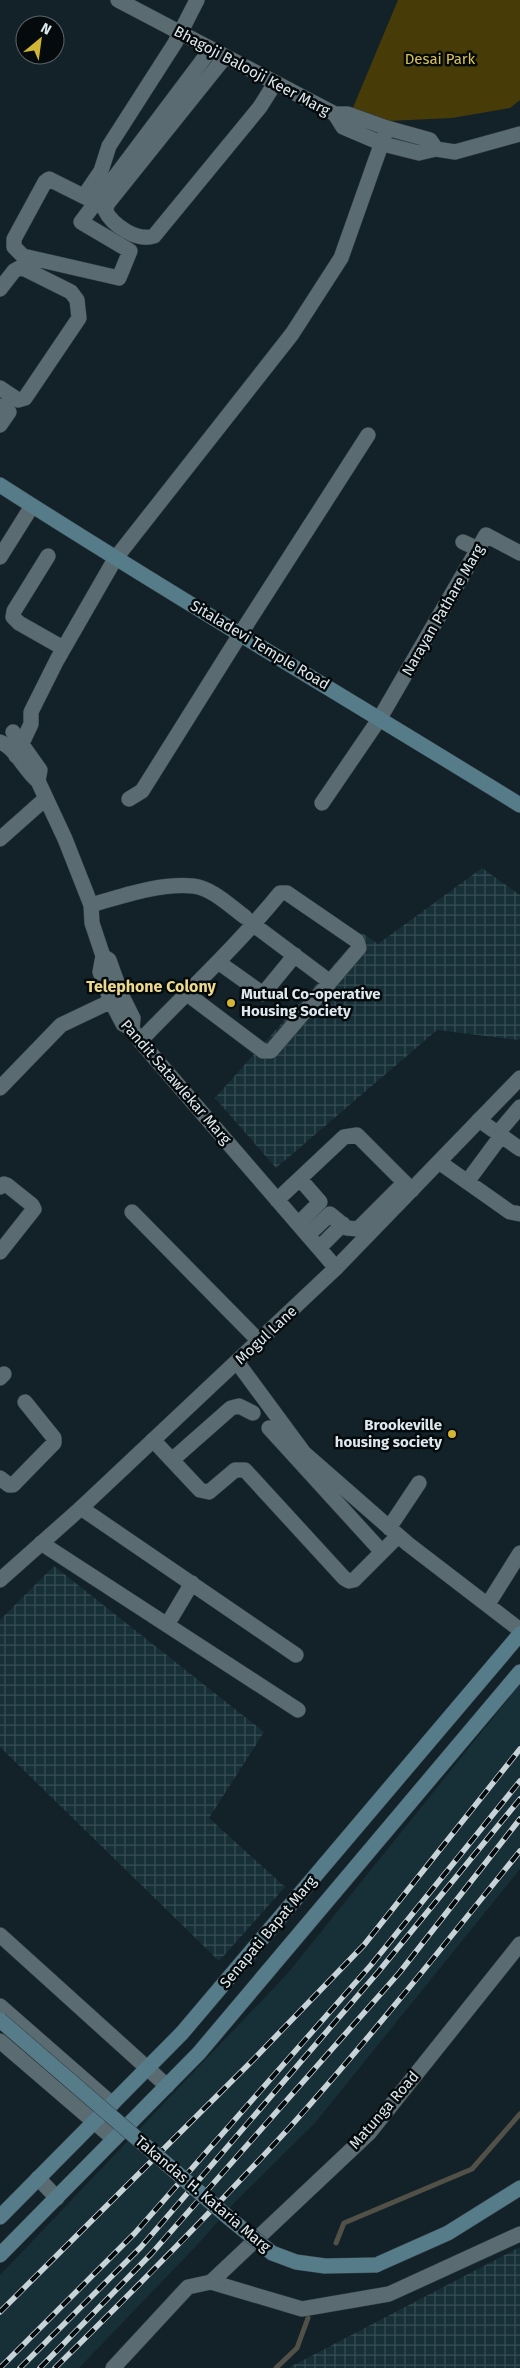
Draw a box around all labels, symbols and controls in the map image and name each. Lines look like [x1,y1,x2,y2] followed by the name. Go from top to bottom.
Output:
[15,15,65,65] north arrow
[38,19,54,39] text: N
[171,22,333,120] street label: Bhagoji Balooji Keer Marg
[405,50,476,68] park label: Desai Park
[398,541,488,679] street label: Narayan Pathare Marg
[187,596,333,694] street label: Sitaladevi Temple Road
[86,977,217,996] district label: Telephone Colony
[241,985,381,1020] place label: Mutual Co-operative Housing Society
[225,997,237,1009] marker: Mutual Co-operative Housing Society
[117,1016,235,1148] street label: Pandit Satawlekar Marg
[231,1302,301,1368] street label: Mogul Lane
[335,1416,442,1451] place label: Brookeville housing society
[446,1428,458,1440] marker: Brookeville housing society
[216,1872,320,1992] street label: Senapati Bapat Marg
[345,2067,423,2153] street label: Matunga Road
[132,2132,274,2256] street label: Takandas H. Kataria Marg

